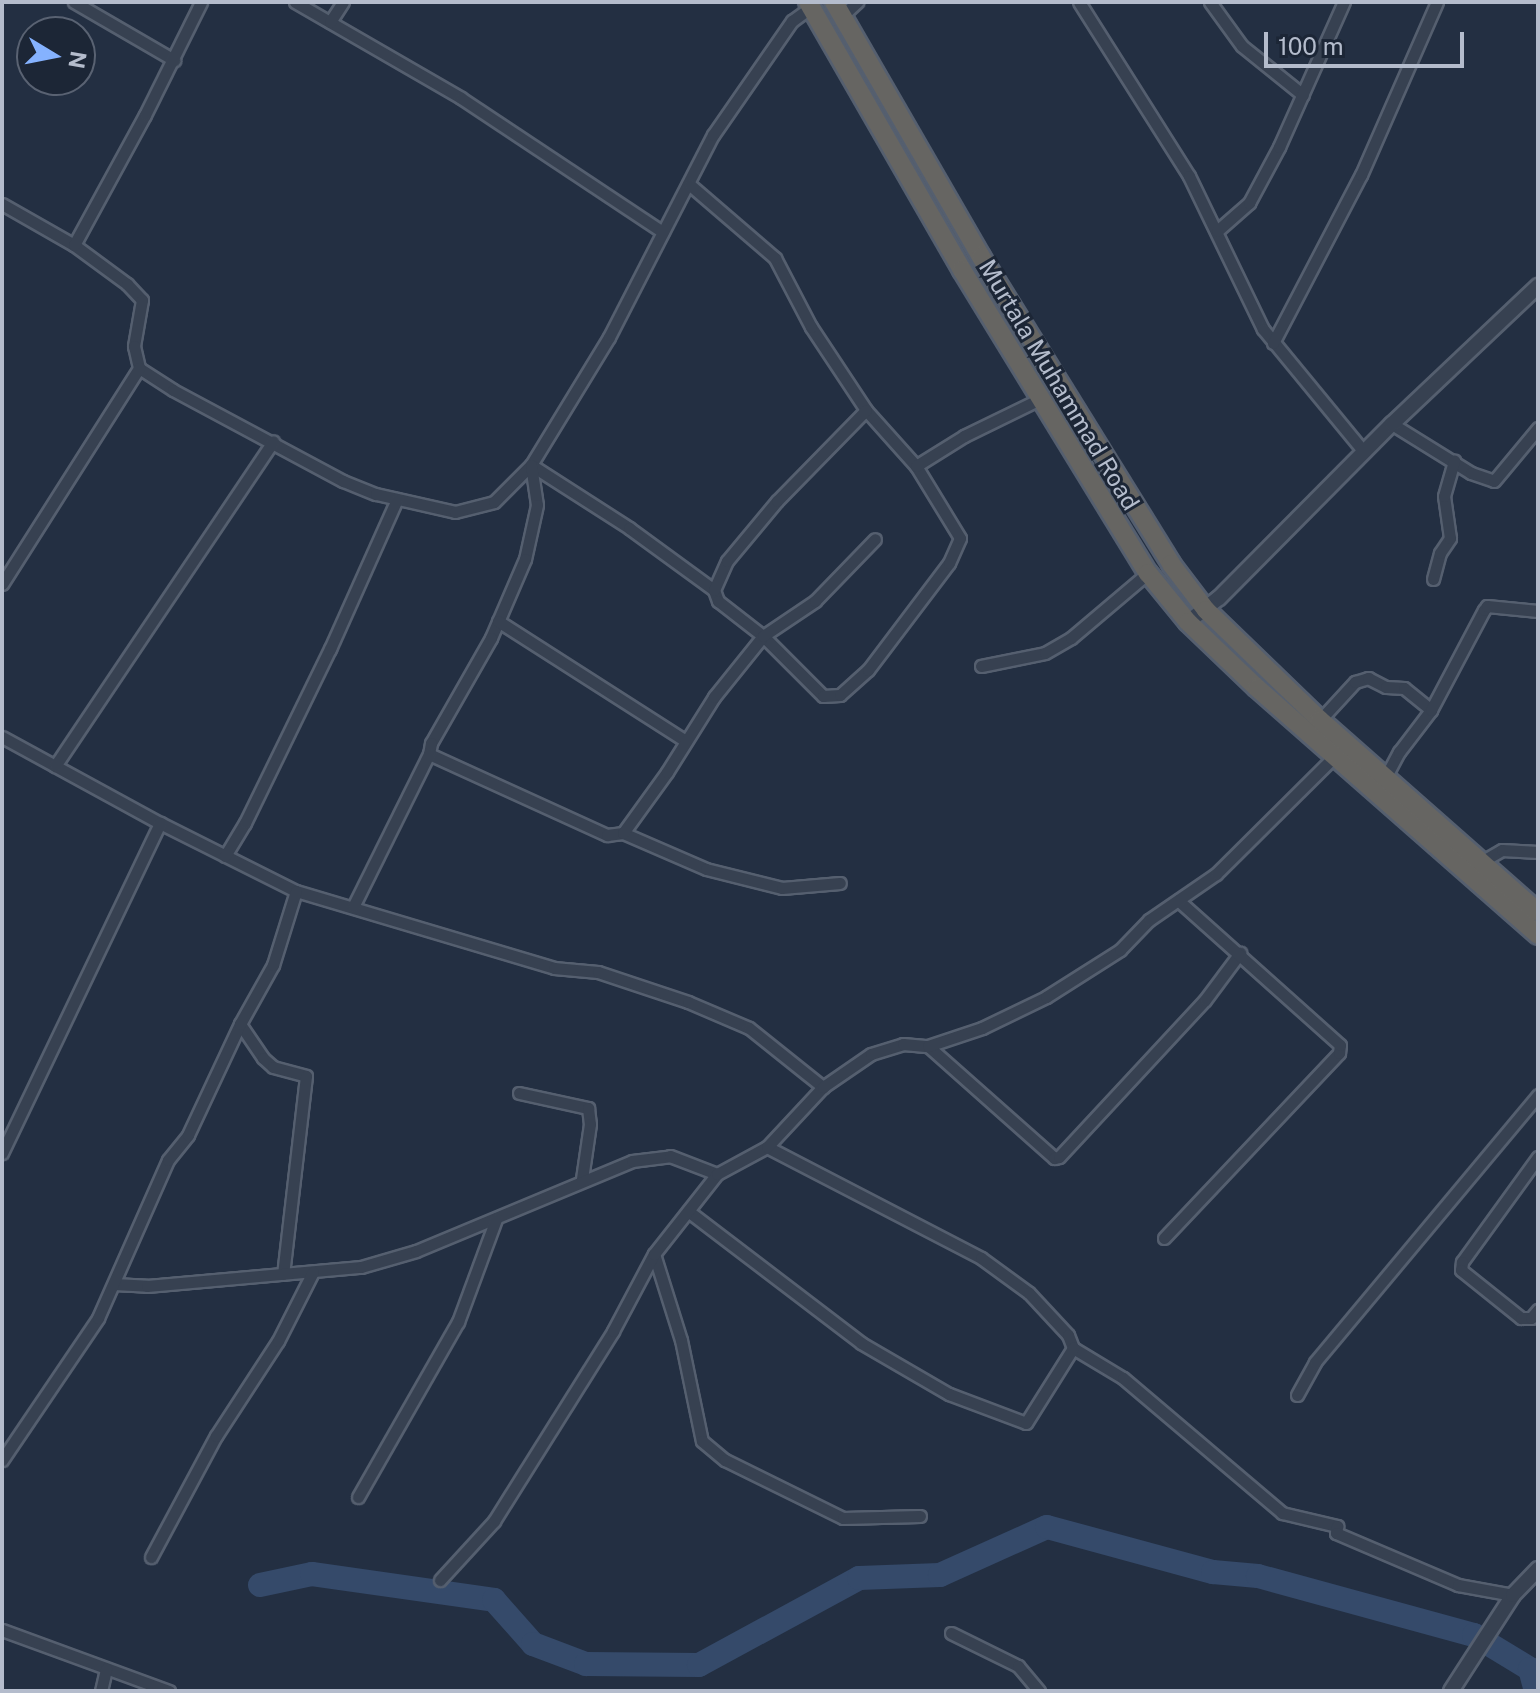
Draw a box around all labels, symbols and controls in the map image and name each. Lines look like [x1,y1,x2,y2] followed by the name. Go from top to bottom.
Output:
[16,16,96,96] north arrow
[1268,16,1468,66] scale bar
[1278,32,1344,60] text: 100 m
[63,49,92,71] text: N
[973,254,1145,516] street label: Murtala Muhammad Road

